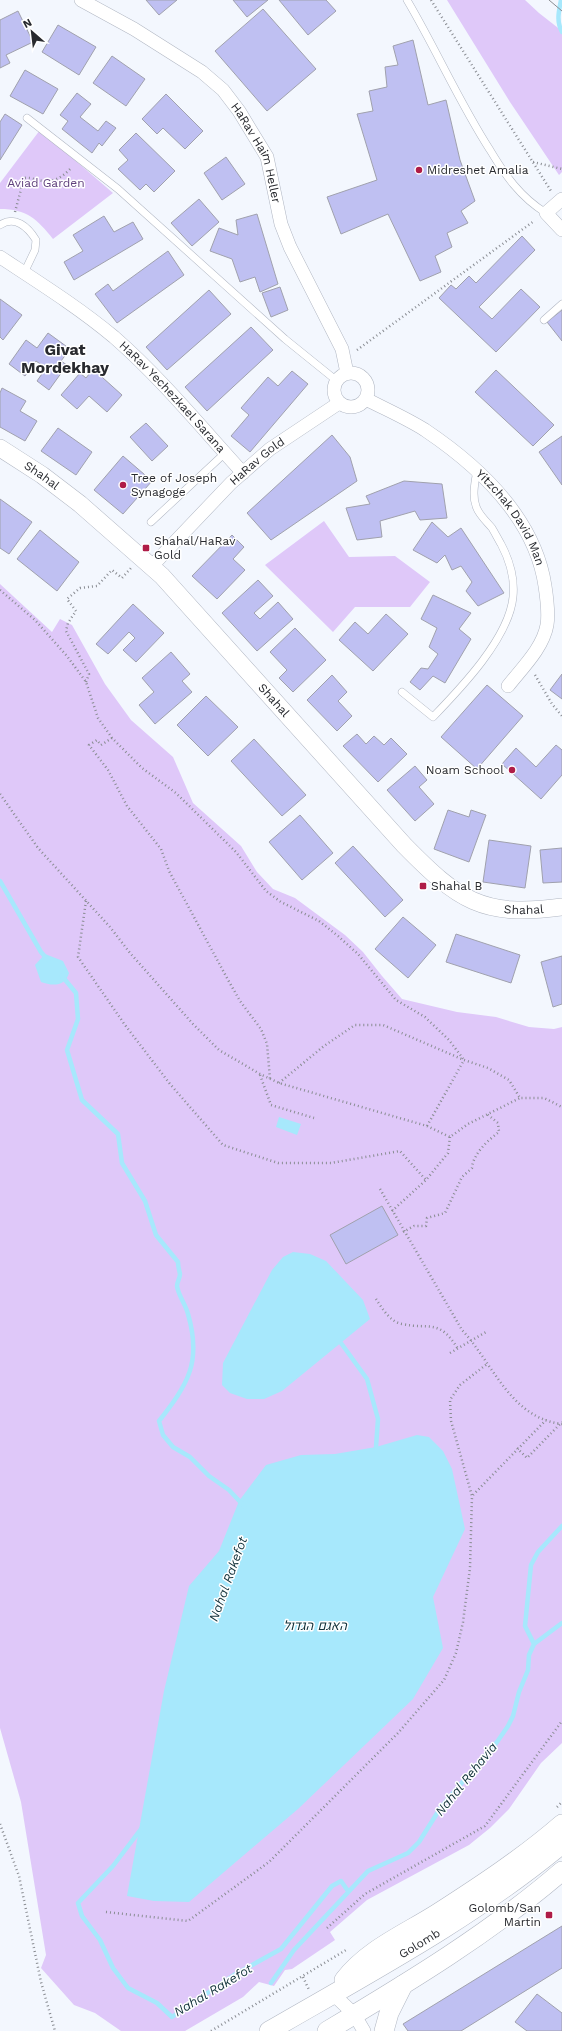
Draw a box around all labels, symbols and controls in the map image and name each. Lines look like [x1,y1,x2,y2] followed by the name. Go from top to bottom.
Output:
[12,12,52,52] north arrow
[21,16,34,31] text: N
[228,100,283,204] street label: HaRav Haim Heller
[427,163,529,177] place label: Midreshet Amalia
[414,165,424,175] marker: Midreshet Amalia
[7,176,85,190] park label: Aviad Garden
[116,338,228,456] street label: HaRav Yechezkael Sarana
[21,340,110,377] district label: Givat Mordekhay
[227,434,287,488] street label: HaRav Gold
[22,458,62,493] street label: Shahal
[473,466,547,567] street label: Yitzchak David Man
[131,471,217,499] place label: Tree of Joseph Synagoge
[118,480,128,490] marker: Tree of Joseph Synagoge
[154,534,236,562] place label: Shahal/HaRav Gold
[141,543,151,553] marker: Shahal/HaRav Gold
[255,681,293,720] street label: Shahal
[426,763,504,777] place label: Noam School
[507,765,517,775] marker: Noam School
[431,879,482,893] place label: Shahal B
[418,881,428,891] marker: Shahal B
[503,902,545,917] street label: Shahal
[206,1534,250,1623] water label: Nahal Rakefot
[283,1618,348,1633] water label: האגם הגדול
[432,1739,500,1819] water label: Nahal Rehavia
[469,1901,541,1929] place label: Golomb/San Martin
[544,1910,554,1920] marker: Golomb/San Martin
[396,1926,443,1961] street label: Golomb
[171,1960,256,2019] water label: Nahal Rakefot

